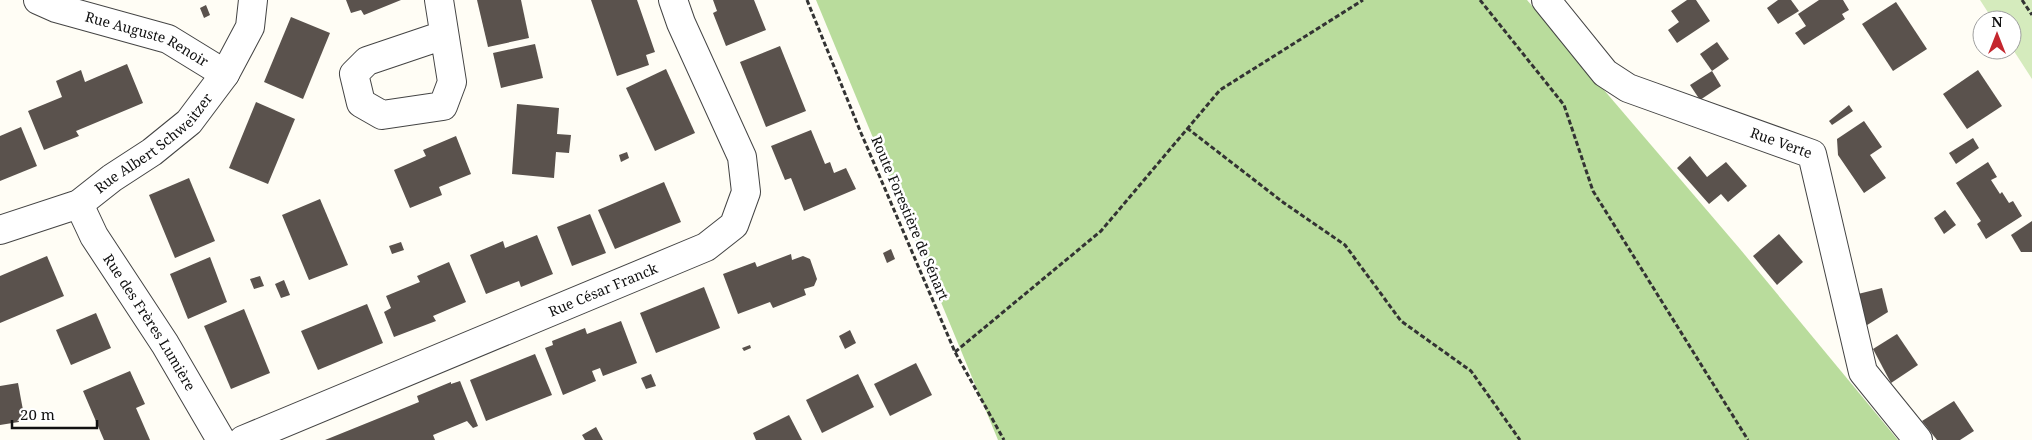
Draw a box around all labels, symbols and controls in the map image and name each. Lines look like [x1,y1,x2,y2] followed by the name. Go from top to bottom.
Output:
[83,7,213,71] street label: Rue Auguste Renoir
[1972,10,2022,60] north arrow
[1991,12,2003,31] text: N
[91,89,217,197] street label: Rue Albert Schweitzer
[1748,123,1815,162] street label: Rue Verte
[867,133,954,303] street label: Route Forestière de Sénart
[99,250,200,394] street label: Rue des Frères Lumière
[545,258,661,321] street label: Rue César Franck
[12,398,98,430] scale bar
[20,404,55,424] text: 20 m

